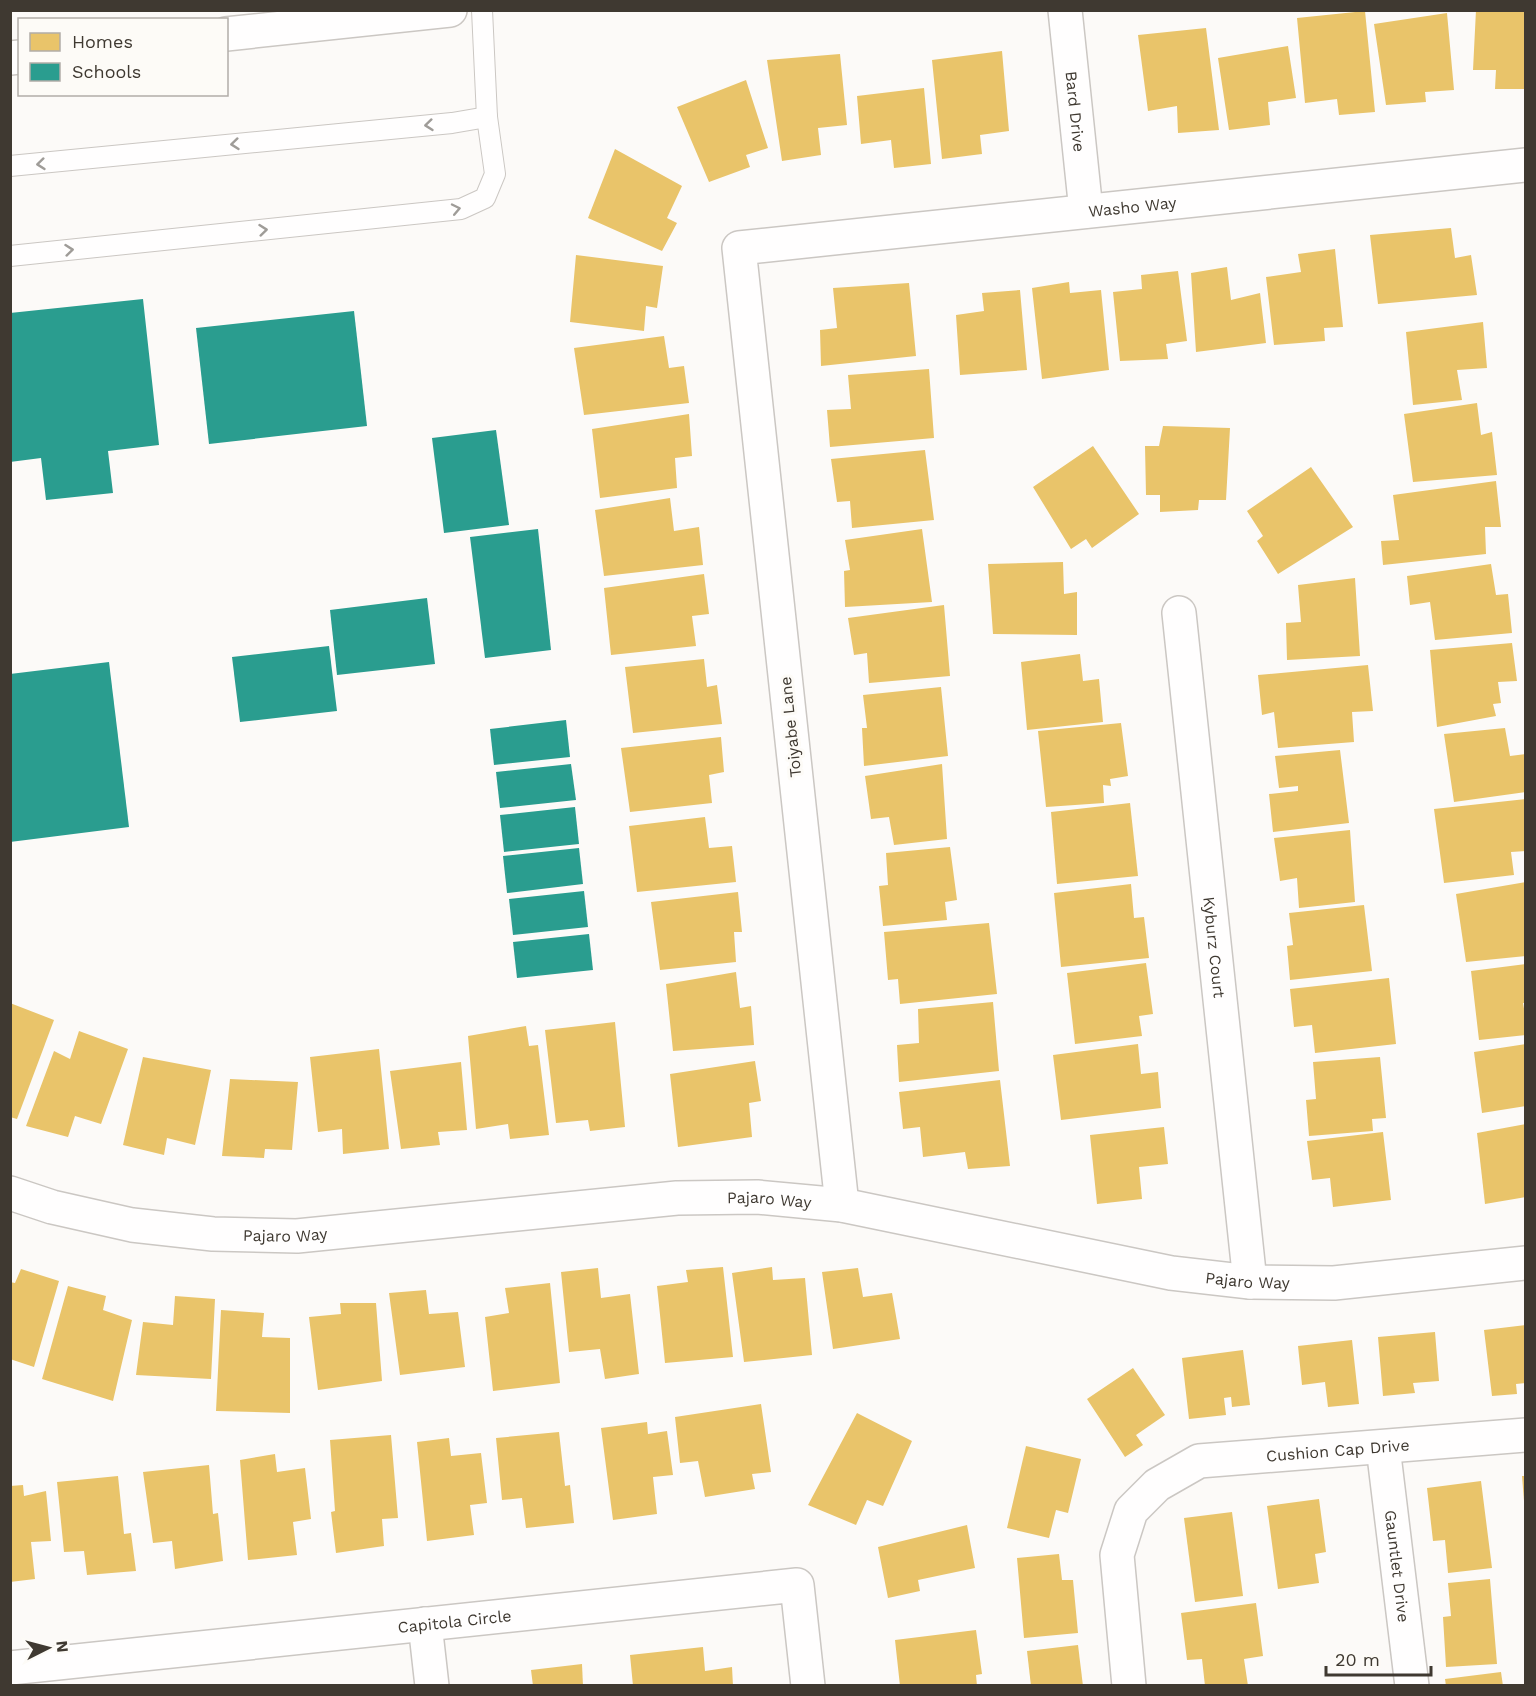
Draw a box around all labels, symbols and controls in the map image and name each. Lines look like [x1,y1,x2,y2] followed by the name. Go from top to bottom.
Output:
[18,18,228,96] legend
[72,31,133,52] text: Homes
[72,61,141,82] text: Schools
[1061,70,1089,153] street label: Bard Drive
[425,118,434,131] one-way arrow
[231,137,240,150] one-way arrow
[37,157,46,169] one-way arrow
[1087,193,1178,221] street label: Washo Way
[451,203,461,216] one-way arrow
[258,224,267,237] one-way arrow
[64,244,73,257] one-way arrow
[776,676,805,778] street label: Toiyabe Lane
[1199,896,1229,999] street label: Kyburz Court
[727,1188,813,1212] street label: Pajaro Way
[243,1224,329,1246] street label: Pajaro Way
[1204,1268,1291,1292] street label: Pajaro Way
[1265,1435,1410,1466] street label: Cushion Cap Drive
[1381,1509,1413,1623] street label: Gauntlet Drive
[397,1606,512,1637] street label: Capitola Circle
[18,1618,78,1678] north arrow
[1326,1639,1431,1677] scale bar
[52,1640,72,1653] text: N
[1335,1649,1380,1670] text: 20 m

